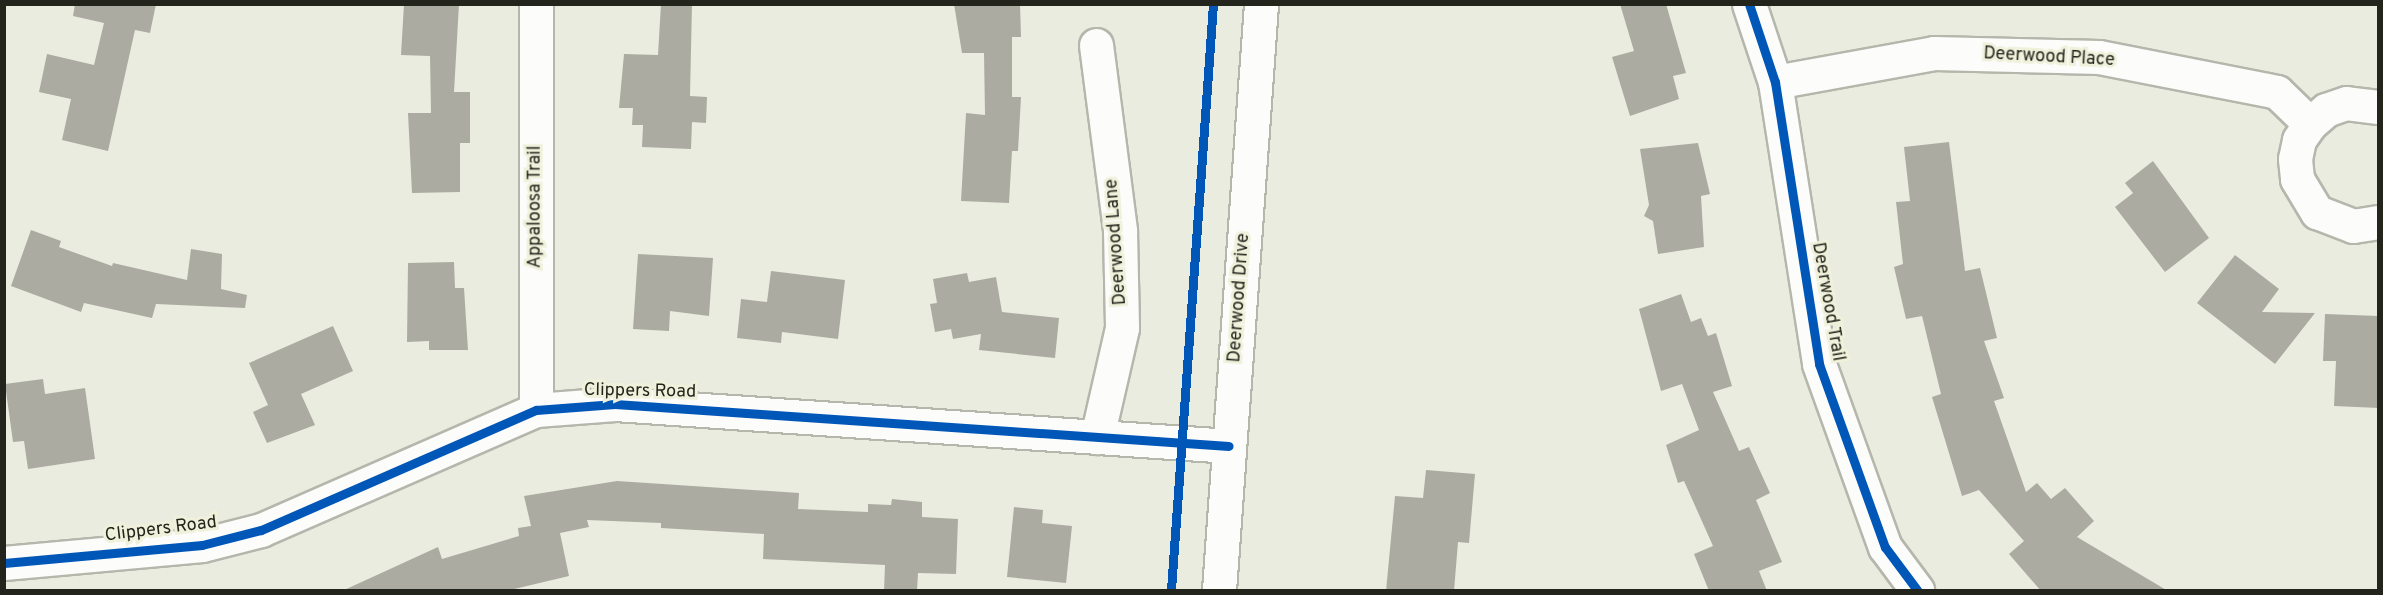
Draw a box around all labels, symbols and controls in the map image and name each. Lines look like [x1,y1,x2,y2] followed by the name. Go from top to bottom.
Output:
[1983,44,2115,72] street label: Deerwood Place
[525,145,547,269] street label: Appaloosa Trail
[1102,178,1132,306] street label: Deerwood Lane
[1225,233,1255,363] street label: Deerwood Drive
[1806,241,1848,363] street label: Deerwood Trail
[584,380,696,404] street label: Clippers Road
[104,512,218,548] street label: Clippers Road

